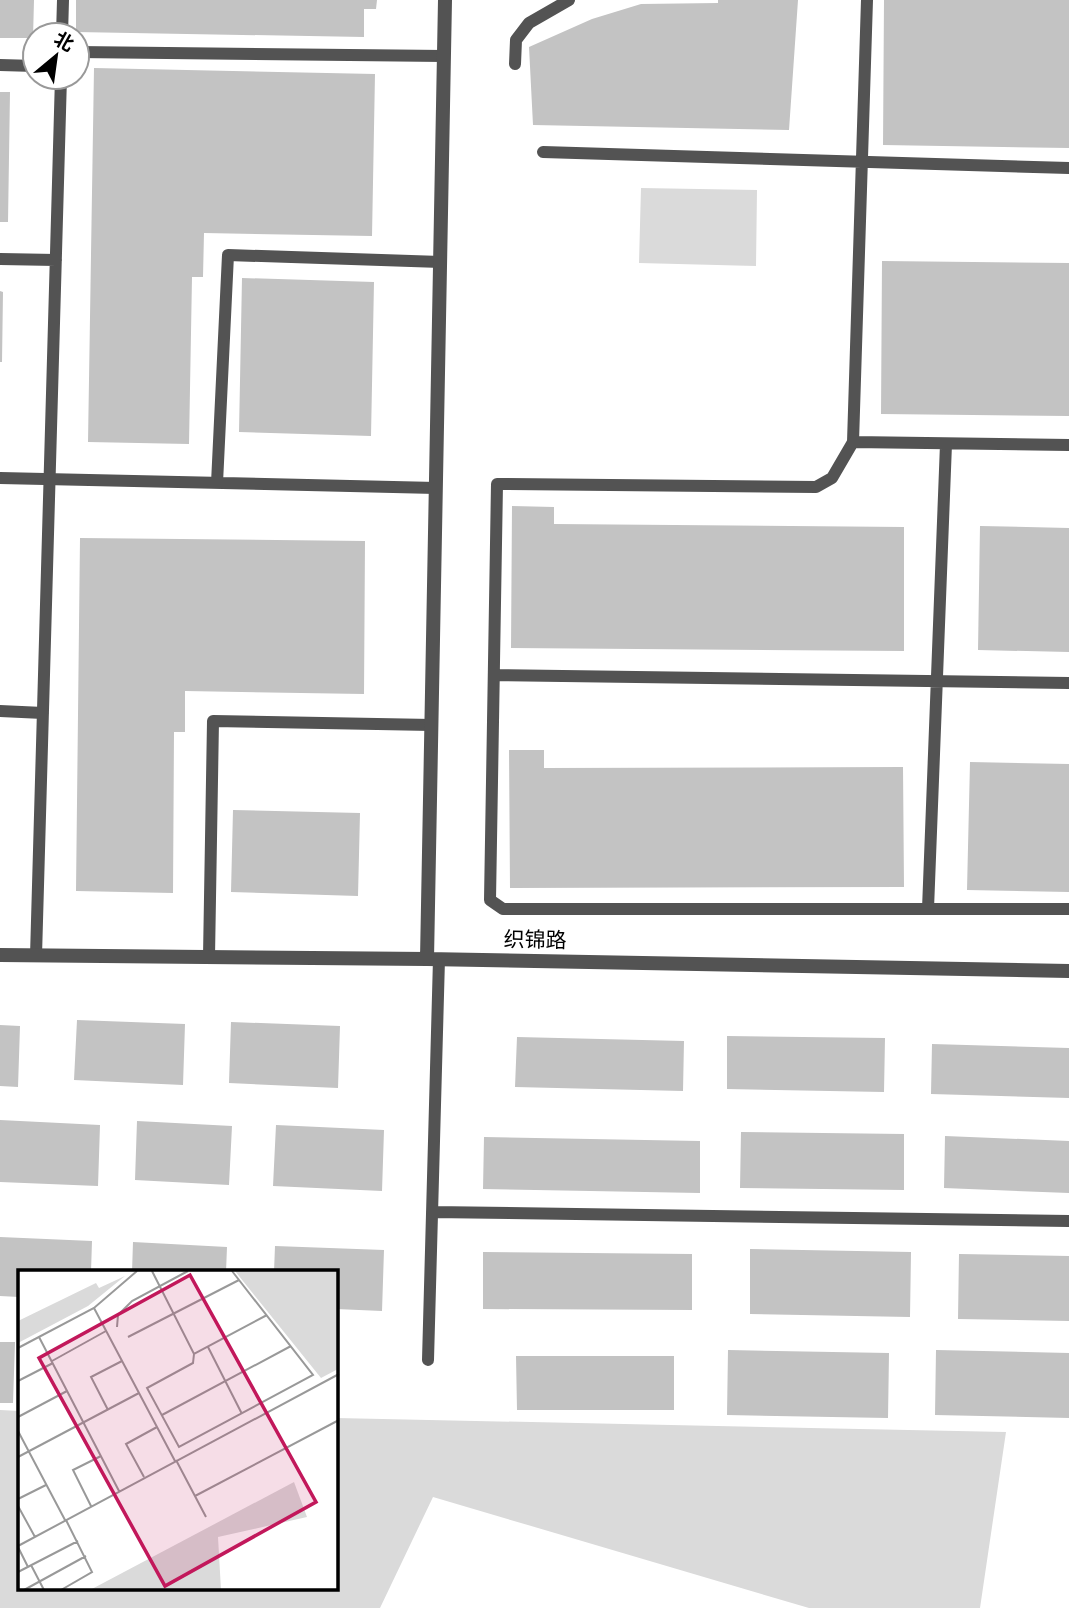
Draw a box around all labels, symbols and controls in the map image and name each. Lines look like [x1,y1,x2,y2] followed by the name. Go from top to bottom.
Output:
[21,21,91,91] north arrow
[51,26,78,55] text: 北
[503,925,567,952] street label: 织锦路
[18,1270,338,1590] inset map

